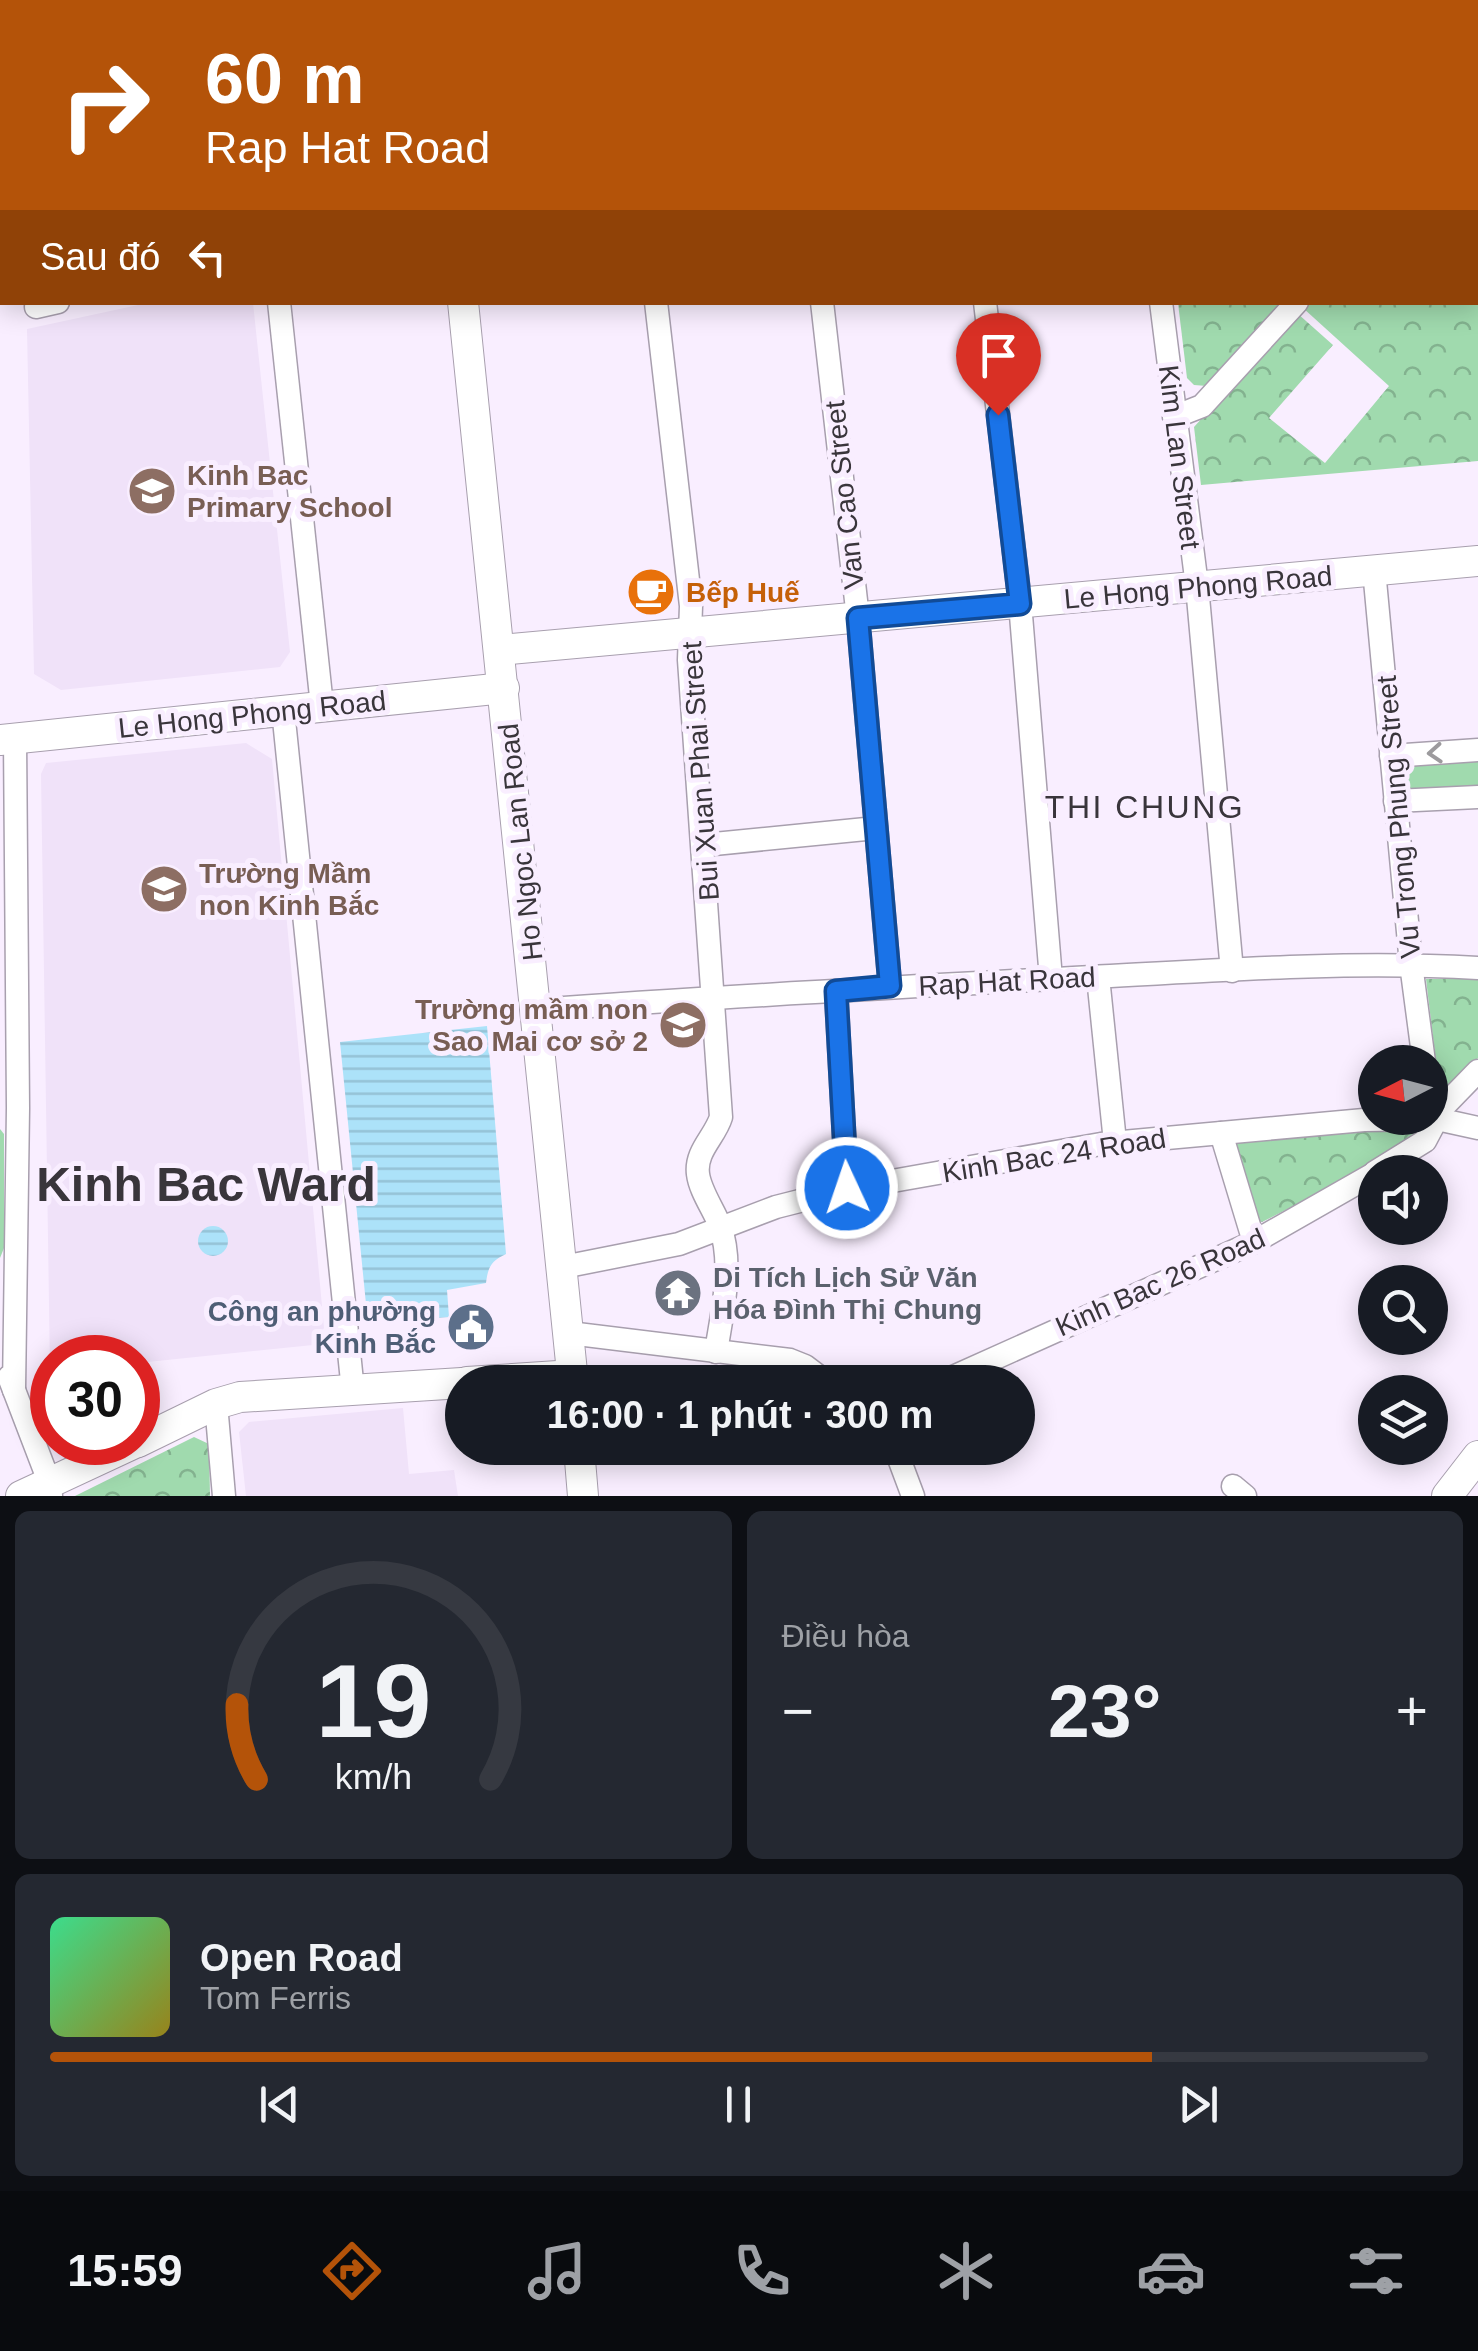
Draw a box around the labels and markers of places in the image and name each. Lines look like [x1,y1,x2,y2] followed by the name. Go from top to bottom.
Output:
[956,313,1041,416] pin
[187,460,392,523] place label: Kinh Bac Primary School
[126,465,178,517] school or university icon: Kinh Bac Primary School
[625,566,677,618] cafe icon: Bếp Huế
[686,577,800,608] place label: Bếp Huế
[199,858,379,921] place label: Trường Mầm non Kinh Bắc
[138,863,190,915] school or university icon: Trường Mầm non Kinh Bắc
[415,994,648,1057] place label: Trường mầm non Sao Mai cơ sở 2
[657,999,709,1051] school or university icon: Trường mầm non Sao Mai cơ sở 2
[713,1262,982,1325] place label: Di Tích Lịch Sử Văn Hóa Đình Thị Chung
[652,1267,704,1319] temple icon: Di Tích Lịch Sử Văn Hóa Đình Thị Chung
[208,1296,436,1359] place label: Công an phường Kinh Bắc
[445,1301,497,1353] public building icon: Công an phường Kinh Bắc

